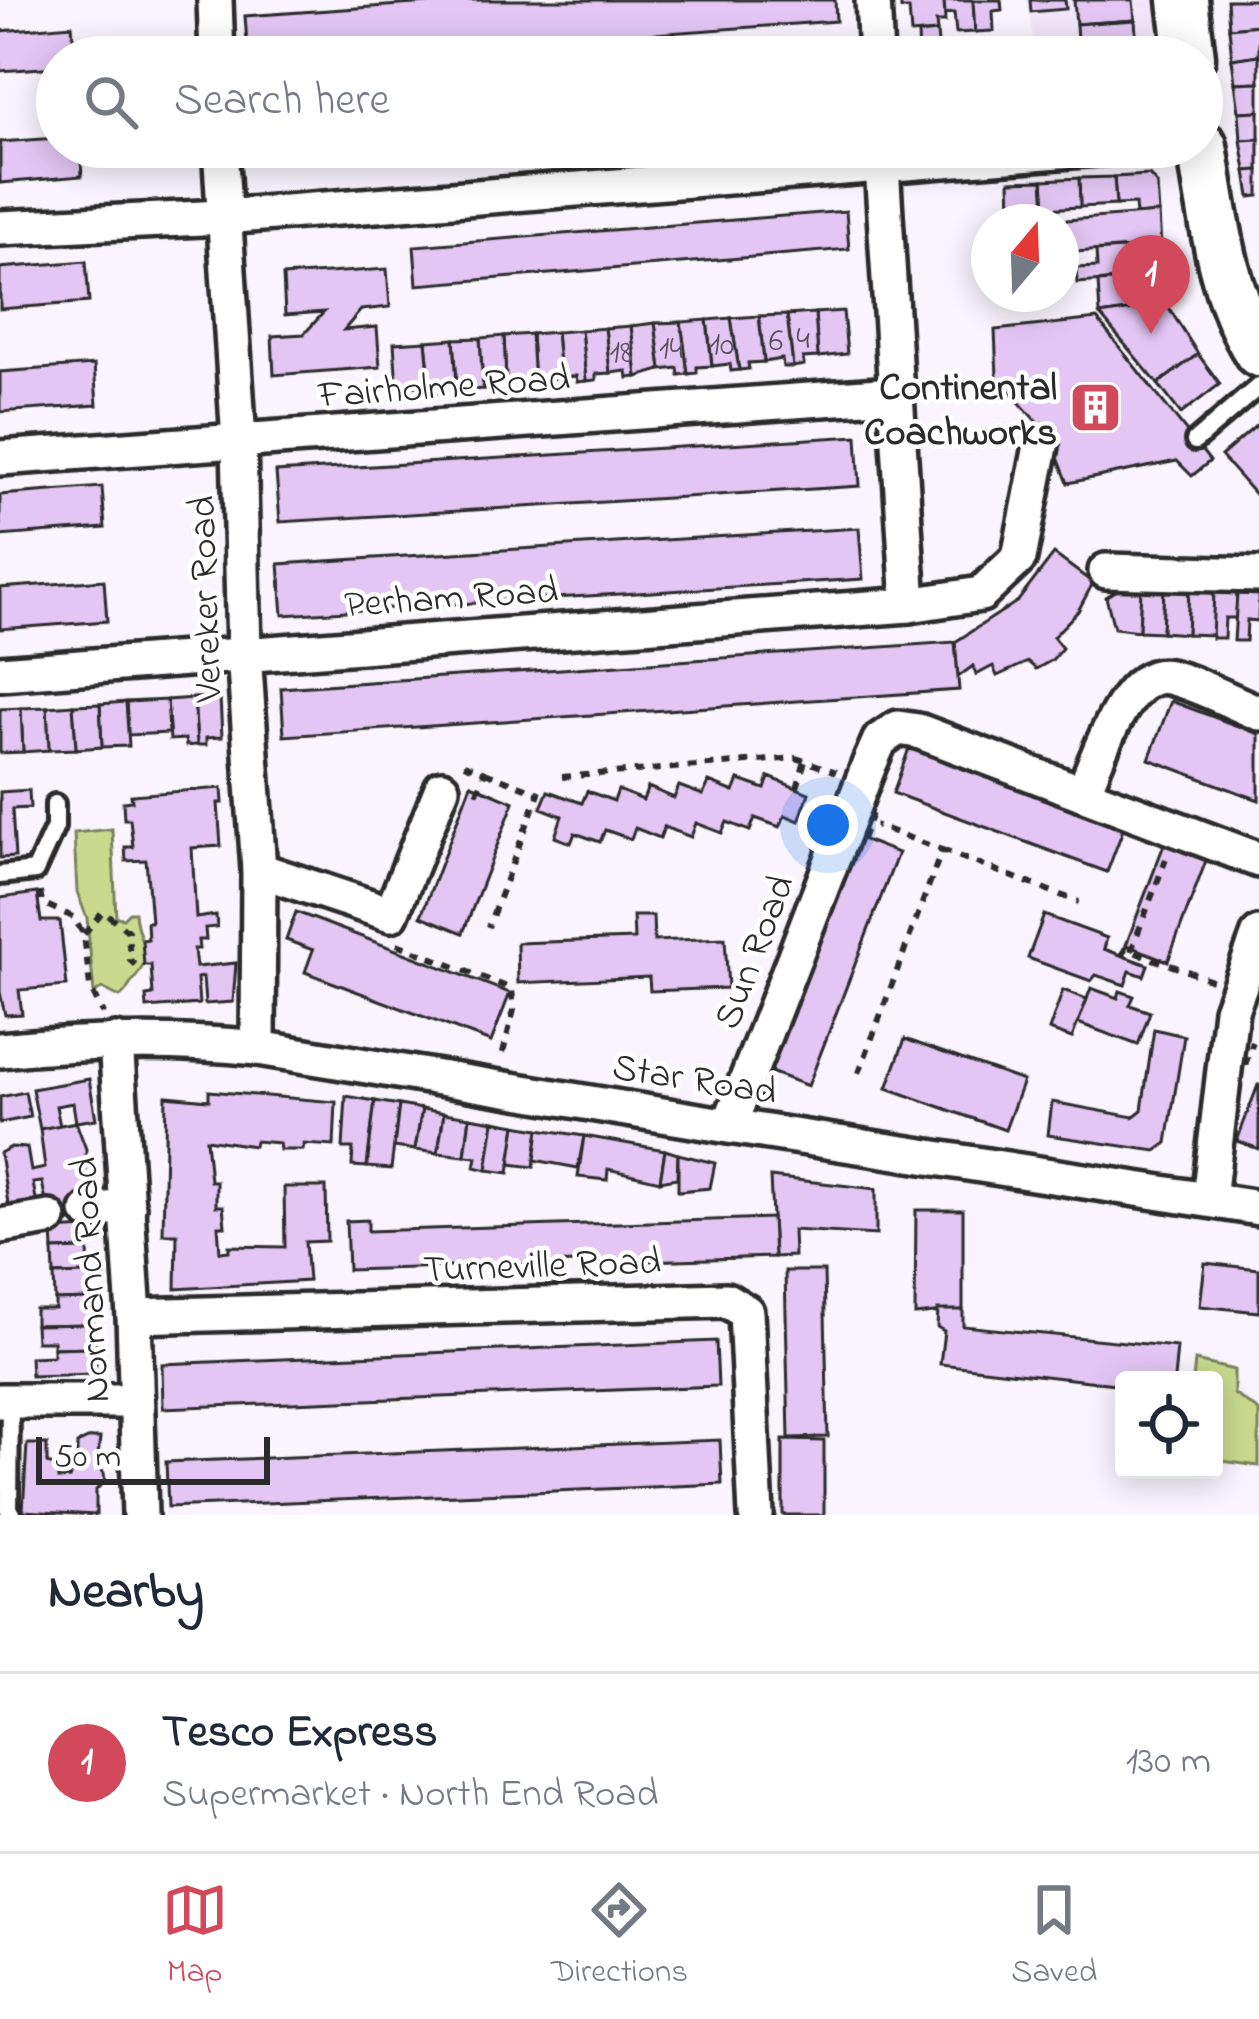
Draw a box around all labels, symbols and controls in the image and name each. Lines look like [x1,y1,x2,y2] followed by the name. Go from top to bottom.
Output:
[36,36,1223,168] search box
[78,69,144,135] icon: search
[174,69,390,135] text: Search here
[971,204,1079,312] north arrow
[1112,235,1190,334] pin: 1
[796,316,810,364] house number: 4
[769,318,783,366] house number: 6
[710,322,734,370] house number: 10
[659,326,683,374] house number: 14
[610,330,632,378] house number: 18
[316,351,572,426] street label: Fairholme Road
[864,361,1057,463] place label: Continental Coachworks
[1068,379,1124,435] building icon: Continental Coachworks
[175,495,240,704] street label: Vereker Road
[342,564,560,635] street label: Perham Road
[798,795,858,855] your location
[701,867,812,1038] street label: Sun Road
[608,1040,781,1123] street label: Star Road
[58,1155,127,1404] street label: Normand Road
[422,1235,662,1300] street label: Turneville Road
[1115,1371,1223,1479] map controls
[1115,1371,1223,1479] button: locate
[36,1431,270,1484] scale bar
[54,1434,121,1482] text: 50 m
[48,1556,204,1631] text: Nearby
[162,1701,437,1767] text: Tesco Express
[81,1734,93,1791] text: 1
[1126,1734,1211,1791] text: 130 m
[162,1767,658,1824] text: Supermarket · North End Road
[162,1877,228,1997] tab: Map
[551,1877,688,1997] tab: Directions
[1011,1877,1097,1997] tab: Saved

